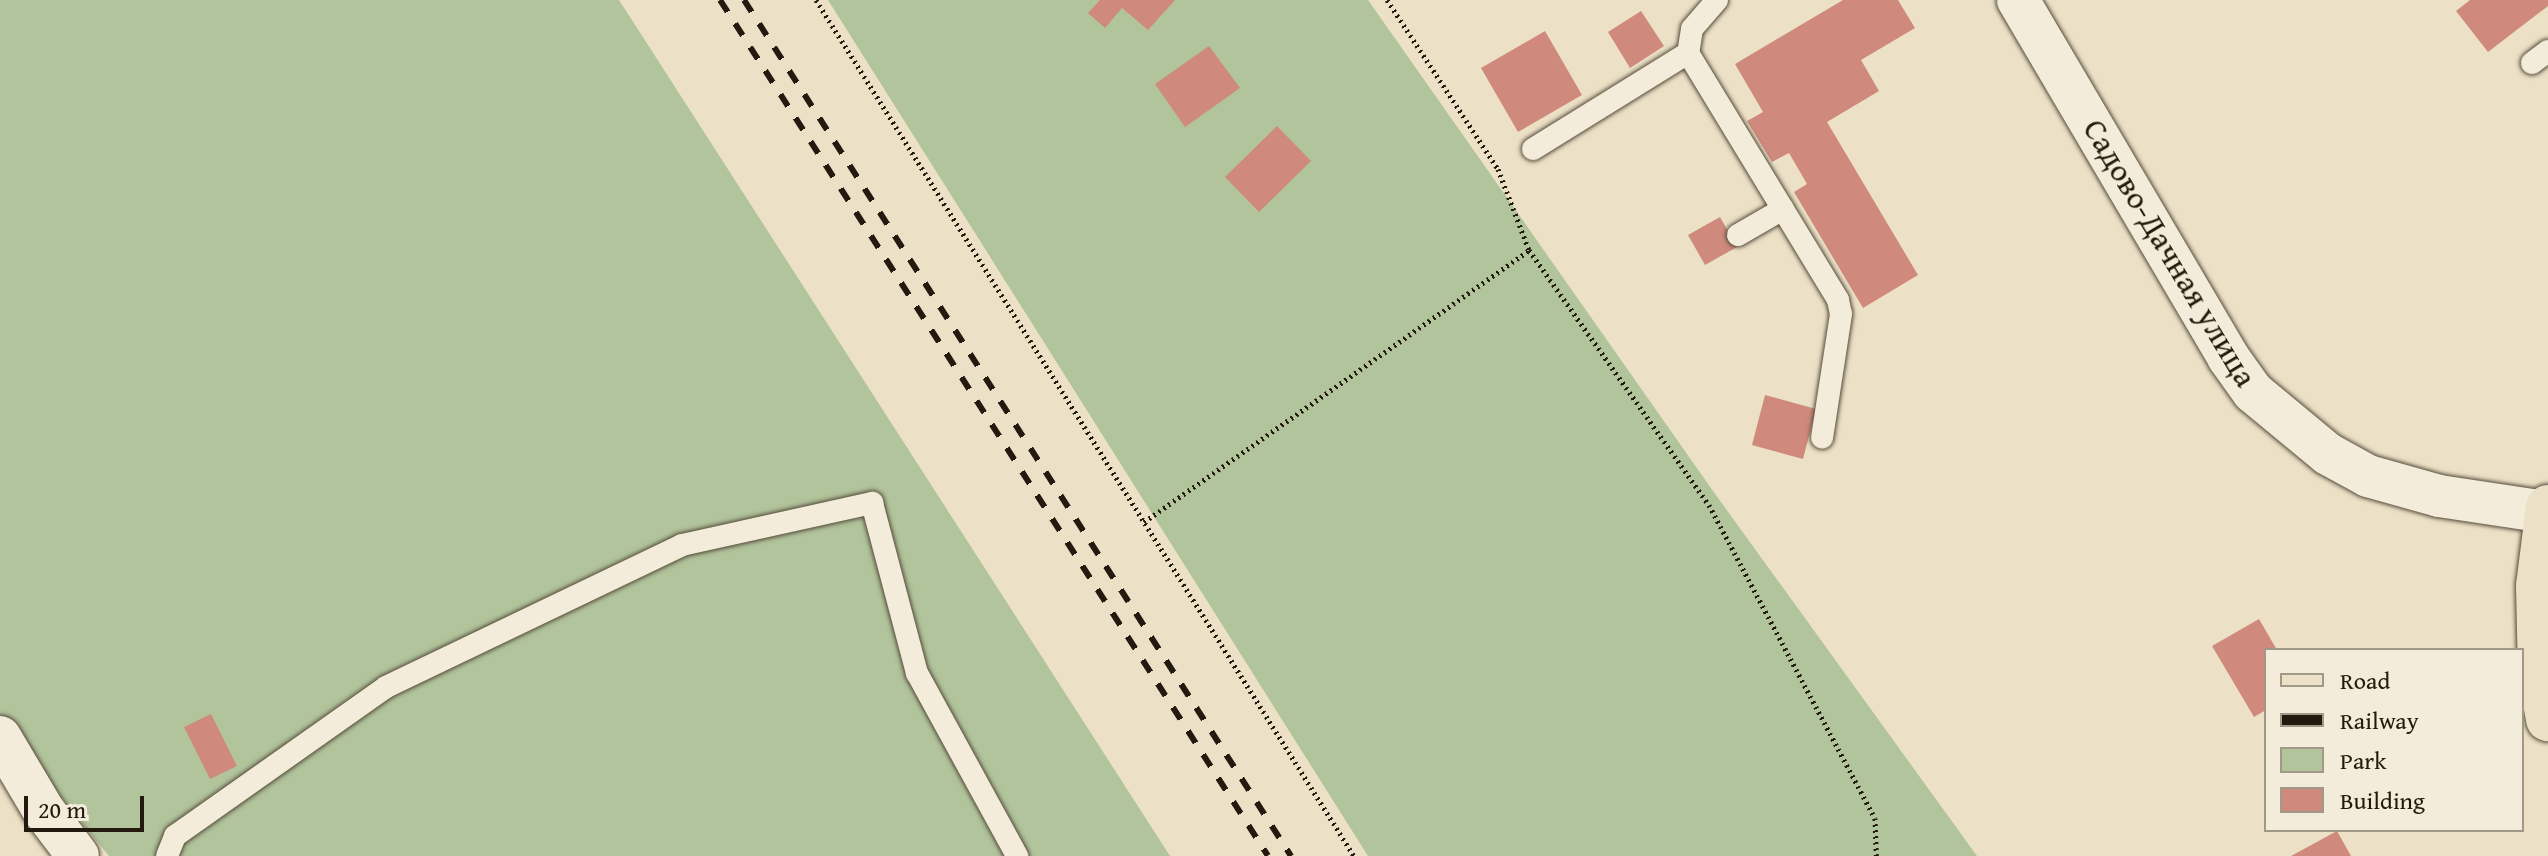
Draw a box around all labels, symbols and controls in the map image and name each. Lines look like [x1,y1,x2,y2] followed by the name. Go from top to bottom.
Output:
[2075,112,2265,394] street label: Садово-Дачная улица
[2264,648,2524,832] legend
[2340,663,2390,698] text: Road
[2340,703,2419,738] text: Railway
[2340,743,2386,778] text: Park
[28,780,148,830] scale bar
[2340,783,2425,818] text: Building
[38,792,86,827] text: 20 m

